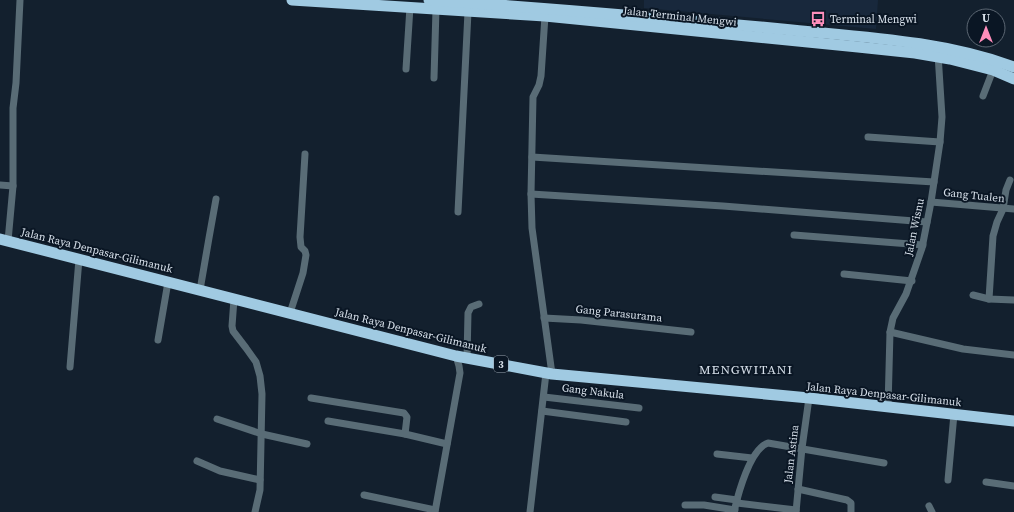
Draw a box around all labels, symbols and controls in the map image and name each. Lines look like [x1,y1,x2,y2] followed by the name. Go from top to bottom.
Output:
[621,3,737,30] street label: Jalan Terminal Mengwi
[966,8,1006,48] north arrow
[809,10,827,28] bus stop icon: Terminal Mengwi
[982,11,990,26] text: U
[830,12,917,27] place label: Terminal Mengwi
[942,185,1006,206] street label: Gang Tualen
[901,196,928,258] street label: Jalan Wisnu
[19,224,175,277] street label: Jalan Raya Denpasar-Gilimanuk
[575,301,663,326] street label: Gang Parasurama
[333,304,489,357] street label: Jalan Raya Denpasar-Gilimanuk
[494,356,508,372] road number: 3
[699,361,793,378] district label: MENGWITANI
[805,379,963,410] street label: Jalan Raya Denpasar-Gilimanuk
[561,380,625,403] street label: Gang Nakula
[780,424,803,485] street label: Jalan Astina

